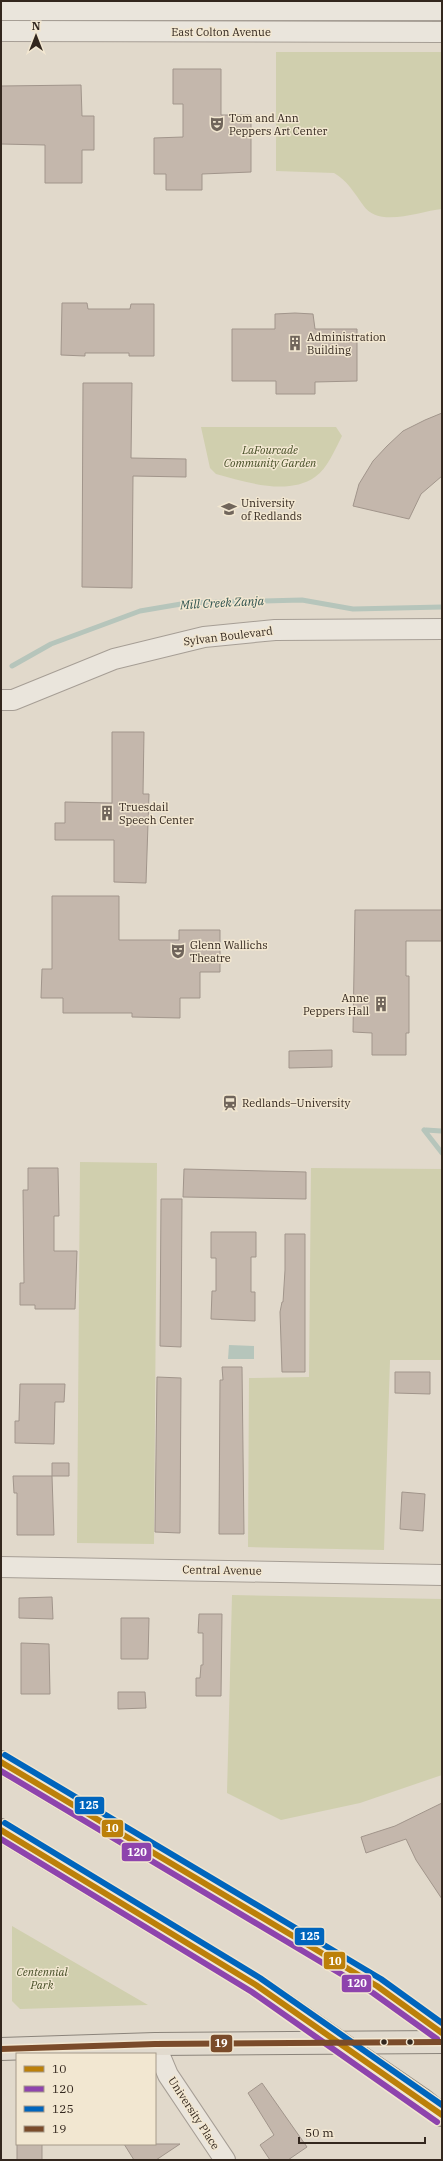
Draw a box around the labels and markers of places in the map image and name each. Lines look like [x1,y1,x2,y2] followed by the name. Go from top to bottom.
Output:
[229,111,328,138] place label: Tom and Ann Peppers Art Center
[208,115,226,133] theatre icon: Tom and Ann Peppers Art Center
[307,330,386,357] place label: Administration Building
[286,334,304,352] building icon: Administration Building
[241,496,302,523] place label: University of Redlands
[220,500,238,518] school or university icon: University of Redlands
[119,800,194,827] place label: Truesdail Speech Center
[98,804,116,822] building icon: Truesdail Speech Center
[190,938,268,965] place label: Glenn Wallichs Theatre
[169,942,187,960] theatre icon: Glenn Wallichs Theatre
[303,991,369,1018] place label: Anne Peppers Hall
[372,995,390,1013] building icon: Anne Peppers Hall
[221,1094,239,1112] station icon: Redlands–University
[242,1096,350,1110] place label: Redlands–University
[379,2037,389,2047] unlabelled marker
[405,2037,415,2047] unlabelled marker

